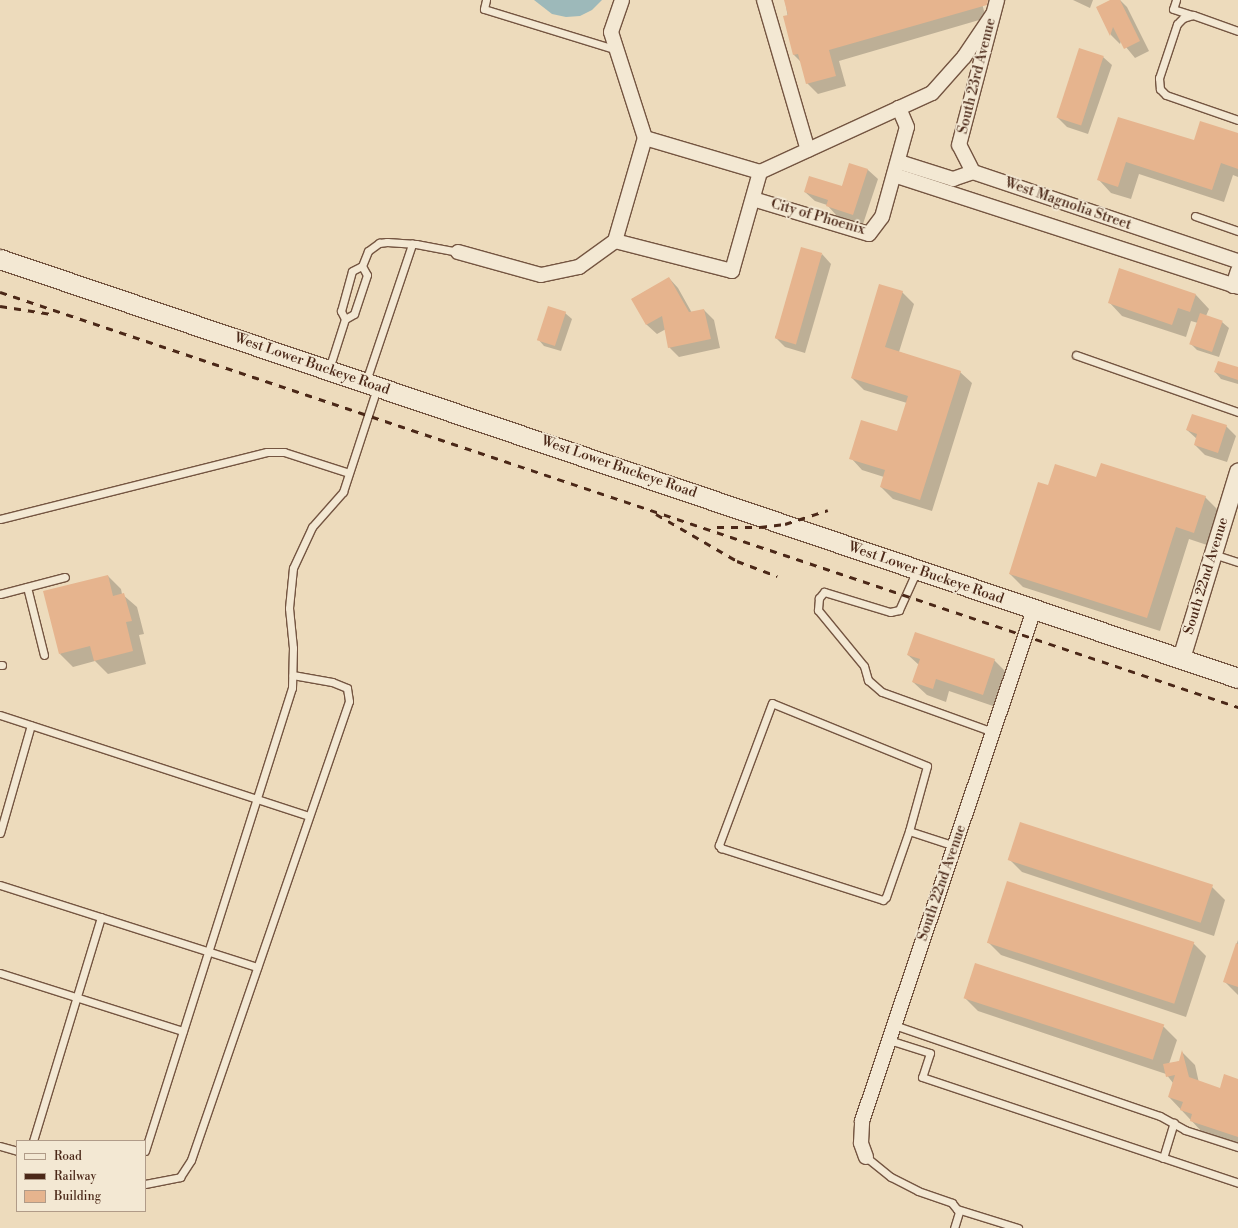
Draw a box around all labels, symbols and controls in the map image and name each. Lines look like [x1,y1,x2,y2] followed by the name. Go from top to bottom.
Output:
[954,16,1000,136] street label: South 23rd Avenue
[1003,174,1133,234] street label: West Magnolia Street
[769,196,867,238] street label: City of Phoenix
[232,329,392,399] street label: West Lower Buckeye Road
[539,432,699,502] street label: West Lower Buckeye Road
[1180,515,1232,637] street label: South 22nd Avenue
[846,538,1006,608] street label: West Lower Buckeye Road
[914,823,970,943] street label: South 22nd Avenue
[16,1140,146,1212] legend
[54,1149,82,1164] text: Road
[54,1169,96,1184] text: Railway
[54,1189,101,1204] text: Building

